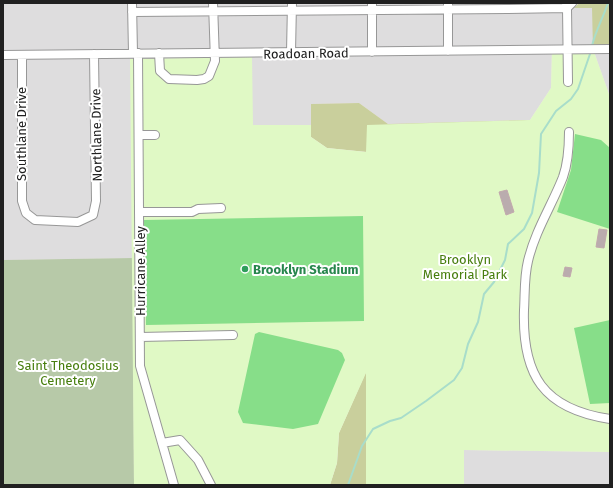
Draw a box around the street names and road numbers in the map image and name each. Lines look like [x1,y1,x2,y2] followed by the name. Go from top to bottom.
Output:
[263,45,349,62] street label: Roadoan Road
[14,87,29,181] street label: Southlane Drive
[88,88,105,182] street label: Northlane Drive
[133,225,148,316] street label: Hurricane Alley

